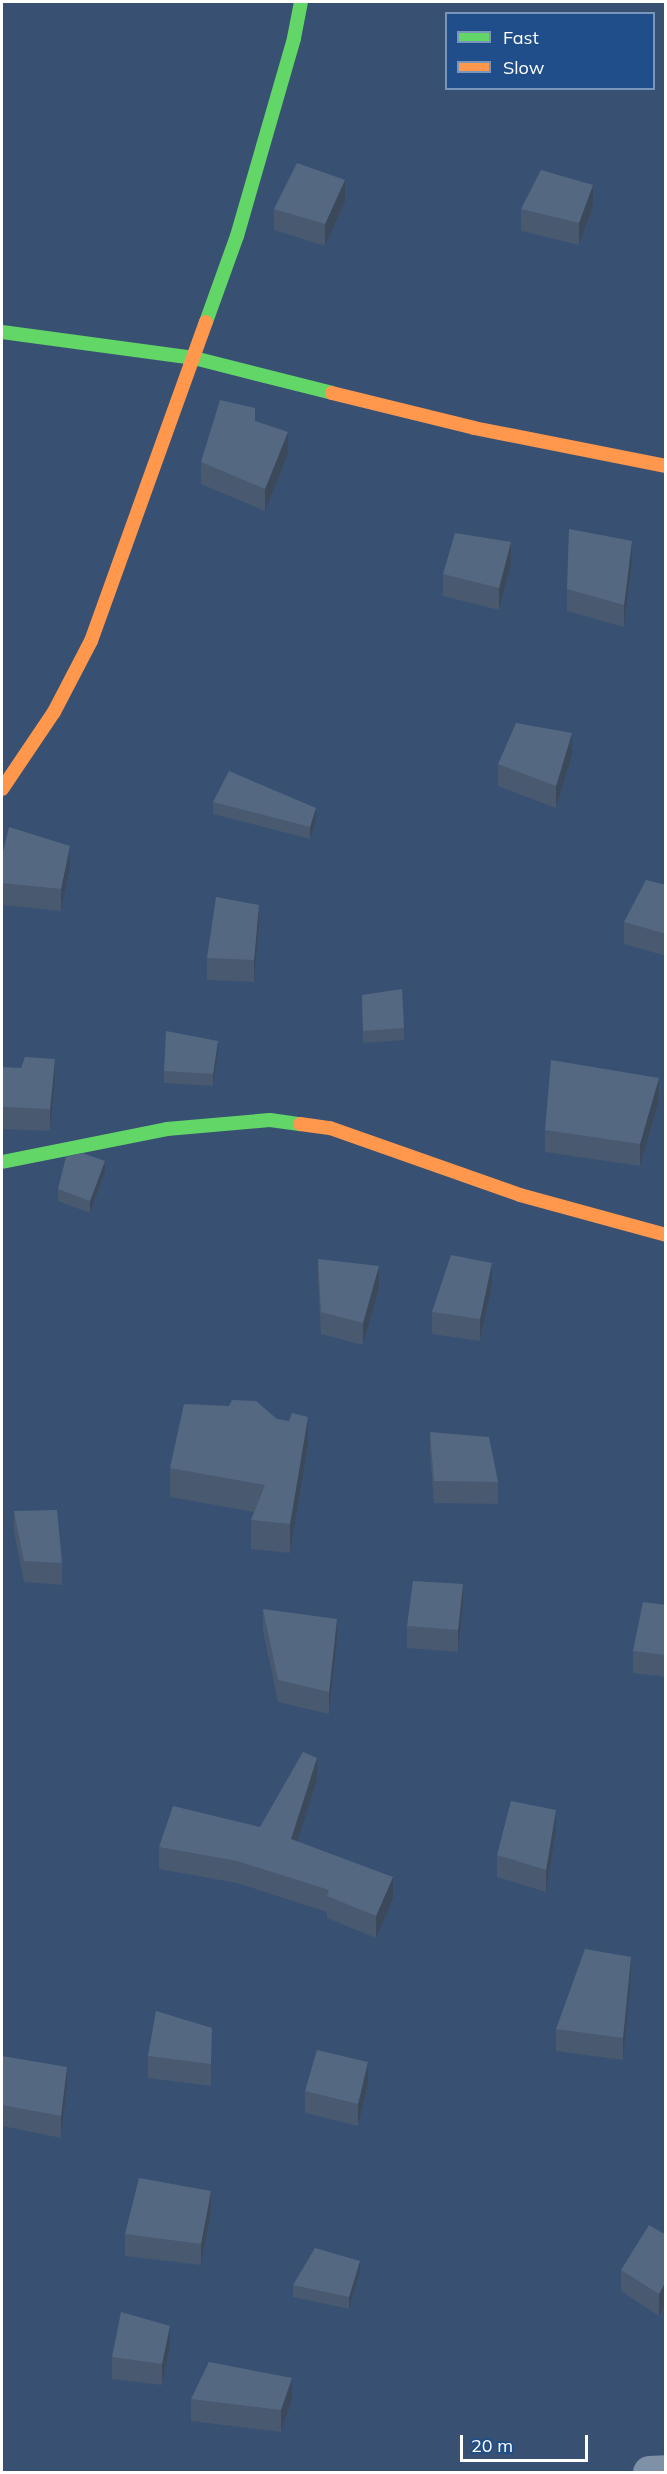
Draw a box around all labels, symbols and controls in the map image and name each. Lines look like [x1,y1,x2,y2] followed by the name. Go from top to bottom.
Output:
[445,12,655,90] legend
[503,26,539,49] text: Fast
[503,56,544,79] text: Slow
[463,2423,590,2461] scale bar
[471,2434,513,2457] text: 20 m

